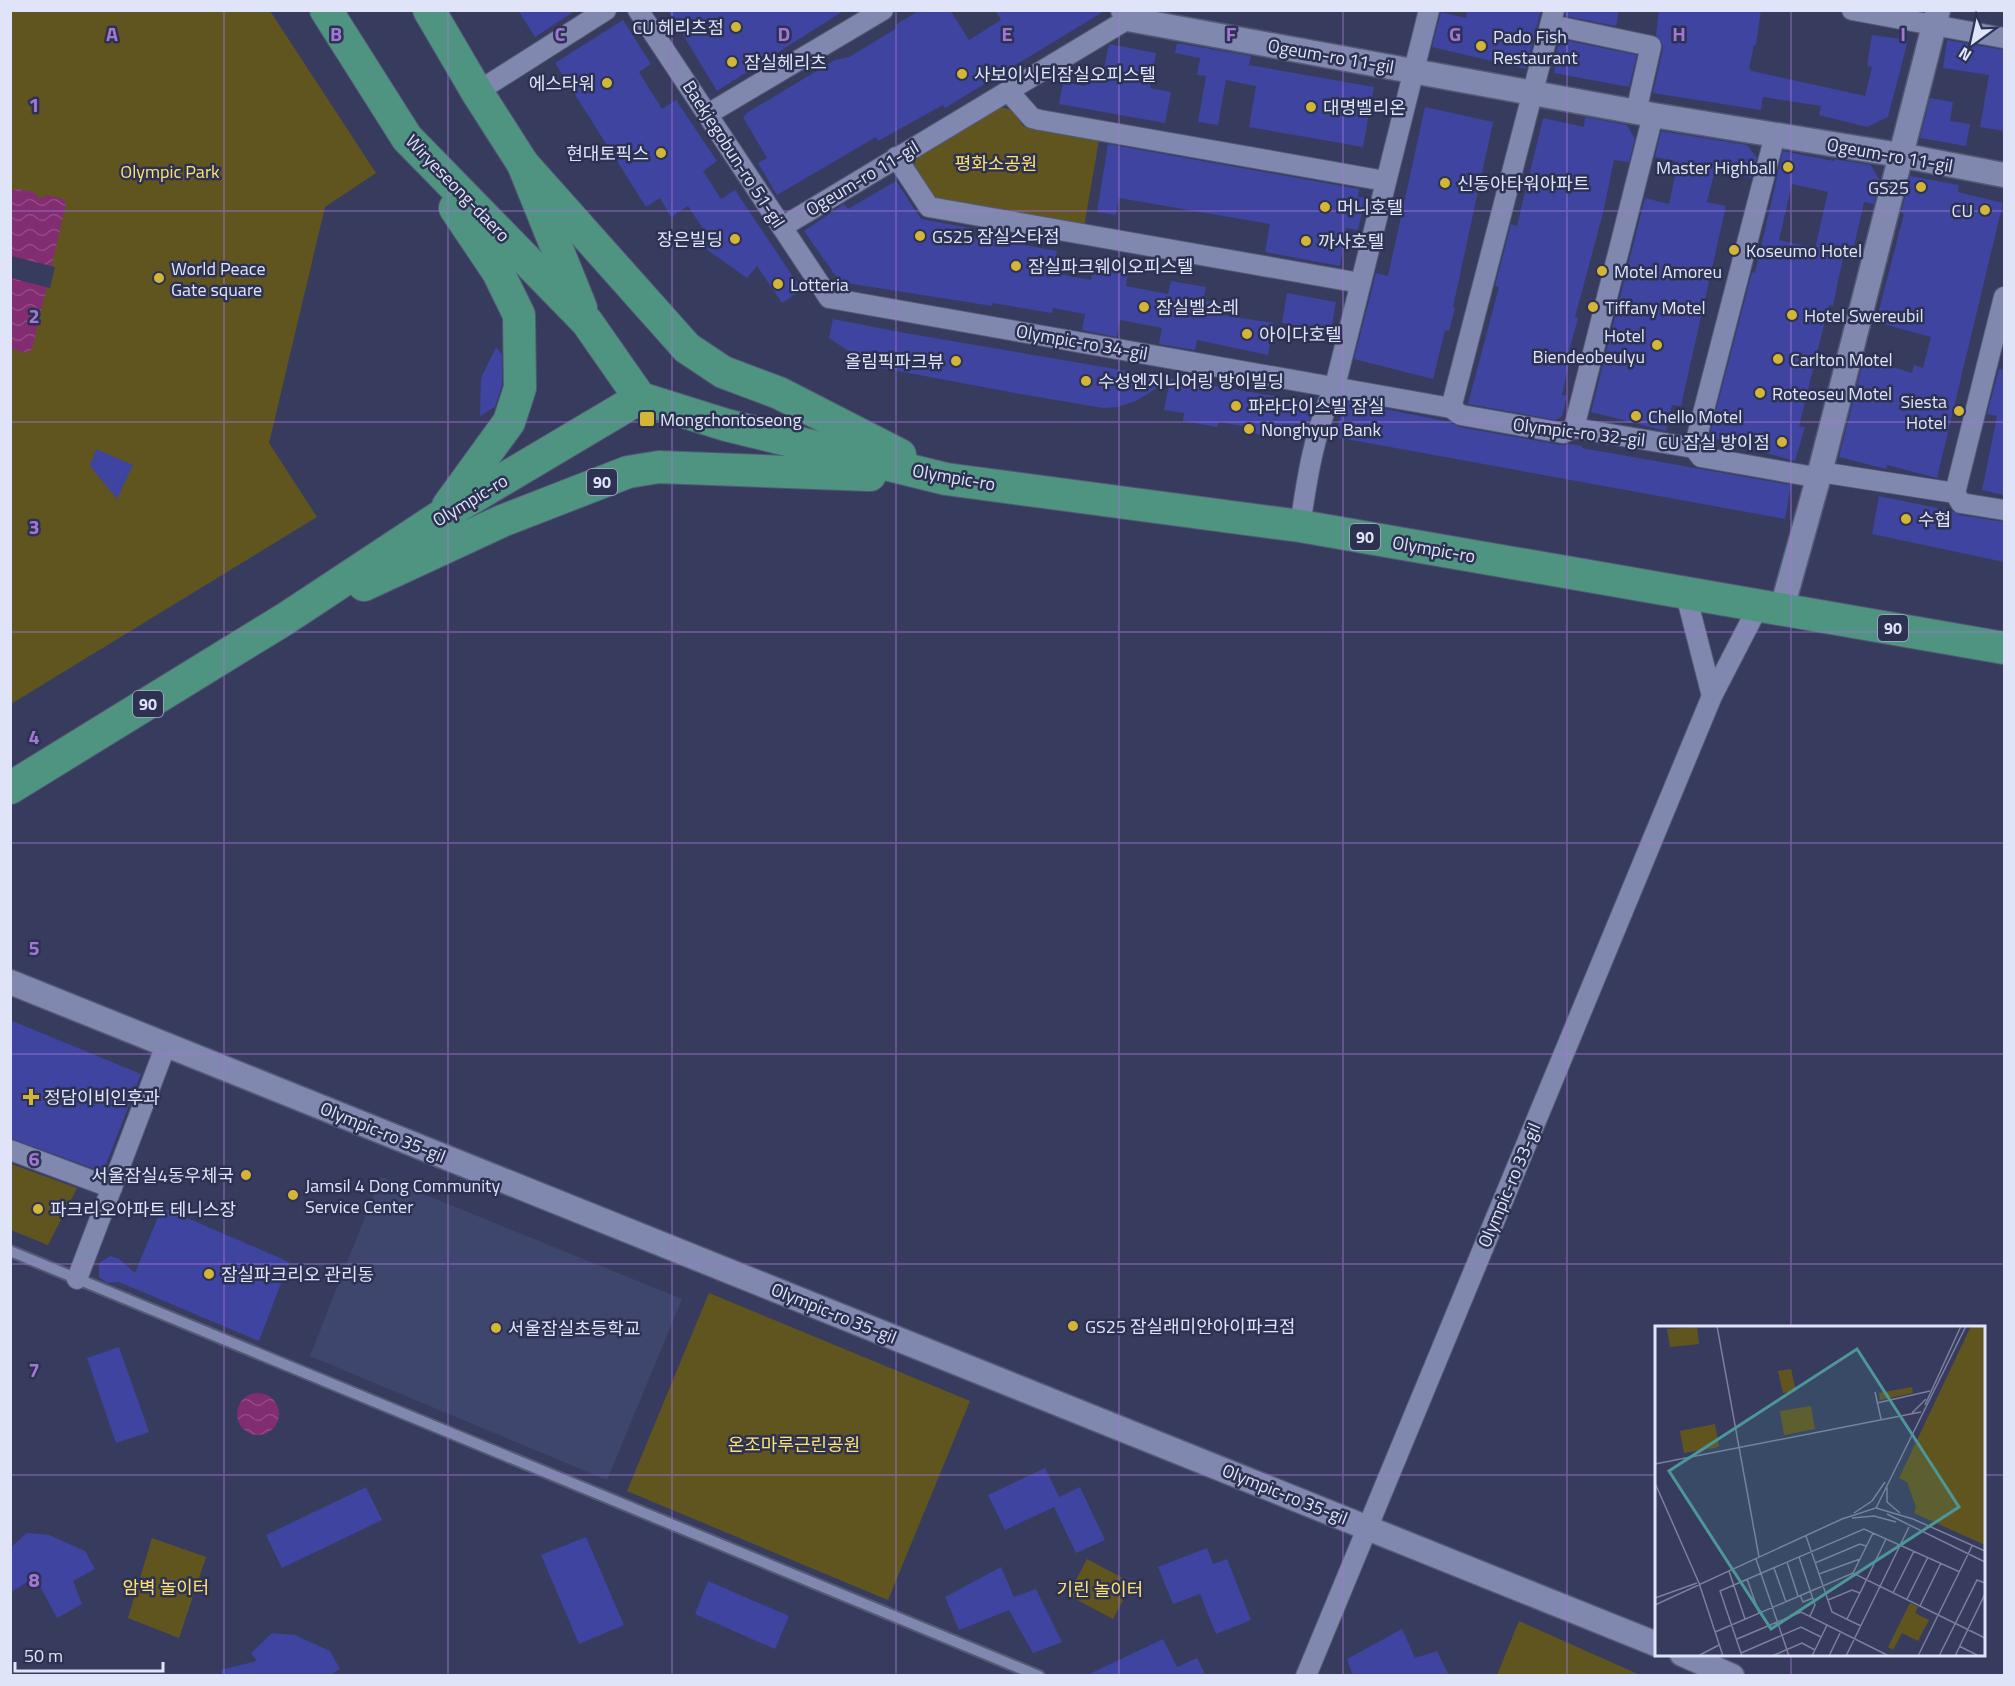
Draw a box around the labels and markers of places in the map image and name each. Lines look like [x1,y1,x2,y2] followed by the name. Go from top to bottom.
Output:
[632,14,724,41] place label: CU 헤리츠점
[729,20,743,34] marker: CU 헤리츠점
[1493,23,1578,71] place label: Pado Fish Restaurant
[1474,39,1488,53] marker: Pado Fish Restaurant
[744,49,827,76] place label: 잠실헤리츠
[725,55,739,69] marker: 잠실헤리츠
[974,61,1156,88] place label: 사보이시티잠실오피스텔
[955,67,969,81] marker: 사보이시티잠실오피스텔
[529,70,595,97] place label: 에스타워
[600,76,614,90] marker: 에스타워
[1323,94,1406,121] place label: 대명벨리온
[1304,100,1318,114] marker: 대명벨리온
[566,140,649,167] place label: 현대토픽스
[654,146,668,160] marker: 현대토픽스
[1656,154,1776,181] place label: Master Highball
[1781,160,1795,174] marker: Master Highball
[1457,170,1589,197] place label: 신동아타워아파트
[1868,174,1909,201] place label: GS25
[1438,176,1452,190] marker: 신동아타워아파트
[1914,180,1928,194] marker: GS25
[1337,194,1403,221] place label: 머니호텔
[1952,197,1973,224] place label: CU
[1318,200,1332,214] marker: 머니호텔
[1978,203,1992,217] marker: CU
[932,223,1060,250] place label: GS25 잠실스타점
[657,226,723,253] place label: 장은빌딩
[1318,228,1384,255] place label: 까사호텔
[913,229,927,243] marker: GS25 잠실스타점
[728,232,742,246] marker: 장은빌딩
[1299,234,1313,248] marker: 까사호텔
[1746,237,1862,264] place label: Koseumo Hotel
[1727,243,1741,257] marker: Koseumo Hotel
[1028,253,1194,280] place label: 잠실파크웨이오피스텔
[171,255,266,303] place label: World Peace Gate square
[1614,258,1722,285] place label: Motel Amoreu
[1009,259,1023,273] marker: 잠실파크웨이오피스텔
[1595,264,1609,278] marker: Motel Amoreu
[152,271,166,285] marker: World Peace Gate square
[790,271,849,298] place label: Lotteria
[771,277,785,291] marker: Lotteria
[1156,294,1239,321] place label: 잠실벨소레
[1605,294,1706,321] place label: Tiffany Motel
[1137,300,1151,314] marker: 잠실벨소레
[1586,300,1600,314] marker: Tiffany Motel
[1804,302,1924,329] place label: Hotel Swereubil
[1785,308,1799,322] marker: Hotel Swereubil
[1259,321,1342,348] place label: 아이다호텔
[1533,322,1645,370] place label: Hotel Biendeobeulyu
[1240,327,1254,341] marker: 아이다호텔
[1650,338,1664,352] marker: Hotel Biendeobeulyu
[1790,346,1893,373] place label: Carlton Motel
[845,348,944,375] place label: 올림픽파크뷰
[1771,352,1785,366] marker: Carlton Motel
[949,354,963,368] marker: 올림픽파크뷰
[1098,368,1284,395] place label: 수성엔지니어링 방이빌딩
[1079,374,1093,388] marker: 수성엔지니어링 방이빌딩
[1772,380,1892,407] place label: Roteoseu Motel
[1753,386,1767,400] marker: Roteoseu Motel
[1901,388,1947,436] place label: Siesta Hotel
[1248,393,1384,420] place label: 파라다이스빌 잠실
[1229,399,1243,413] marker: 파라다이스빌 잠실
[1648,403,1742,430] place label: Chello Motel
[1952,404,1966,418] marker: Siesta Hotel
[660,406,802,433] place label: Mongchontoseong
[1629,409,1643,423] marker: Chello Motel
[638,410,656,428] marker: Mongchontoseong
[1261,416,1382,443] place label: Nonghyup Bank
[1242,422,1256,436] marker: Nonghyup Bank
[1658,429,1770,456] place label: CU 잠실 방이점
[1775,435,1789,449] marker: CU 잠실 방이점
[1918,506,1951,533] place label: 수협
[1899,512,1913,526] marker: 수협
[44,1084,160,1111] place label: 정담이비인후과
[22,1088,40,1106] marker: 정담이비인후과
[91,1162,234,1189] place label: 서울잠실4동우체국
[239,1168,253,1182] marker: 서울잠실4동우체국
[305,1172,500,1220] place label: Jamsil 4 Dong Community Service Center
[286,1188,300,1202] marker: Jamsil 4 Dong Community Service Center
[50,1196,236,1223] place label: 파크리오아파트 테니스장
[31,1202,45,1216] marker: 파크리오아파트 테니스장
[221,1261,374,1288] place label: 잠실파크리오 관리동
[202,1267,216,1281] marker: 잠실파크리오 관리동
[1085,1313,1296,1340] place label: GS25 잠실래미안아이파크점
[508,1315,640,1342] place label: 서울잠실초등학교
[1066,1319,1080,1333] marker: GS25 잠실래미안아이파크점
[489,1321,503,1335] marker: 서울잠실초등학교

